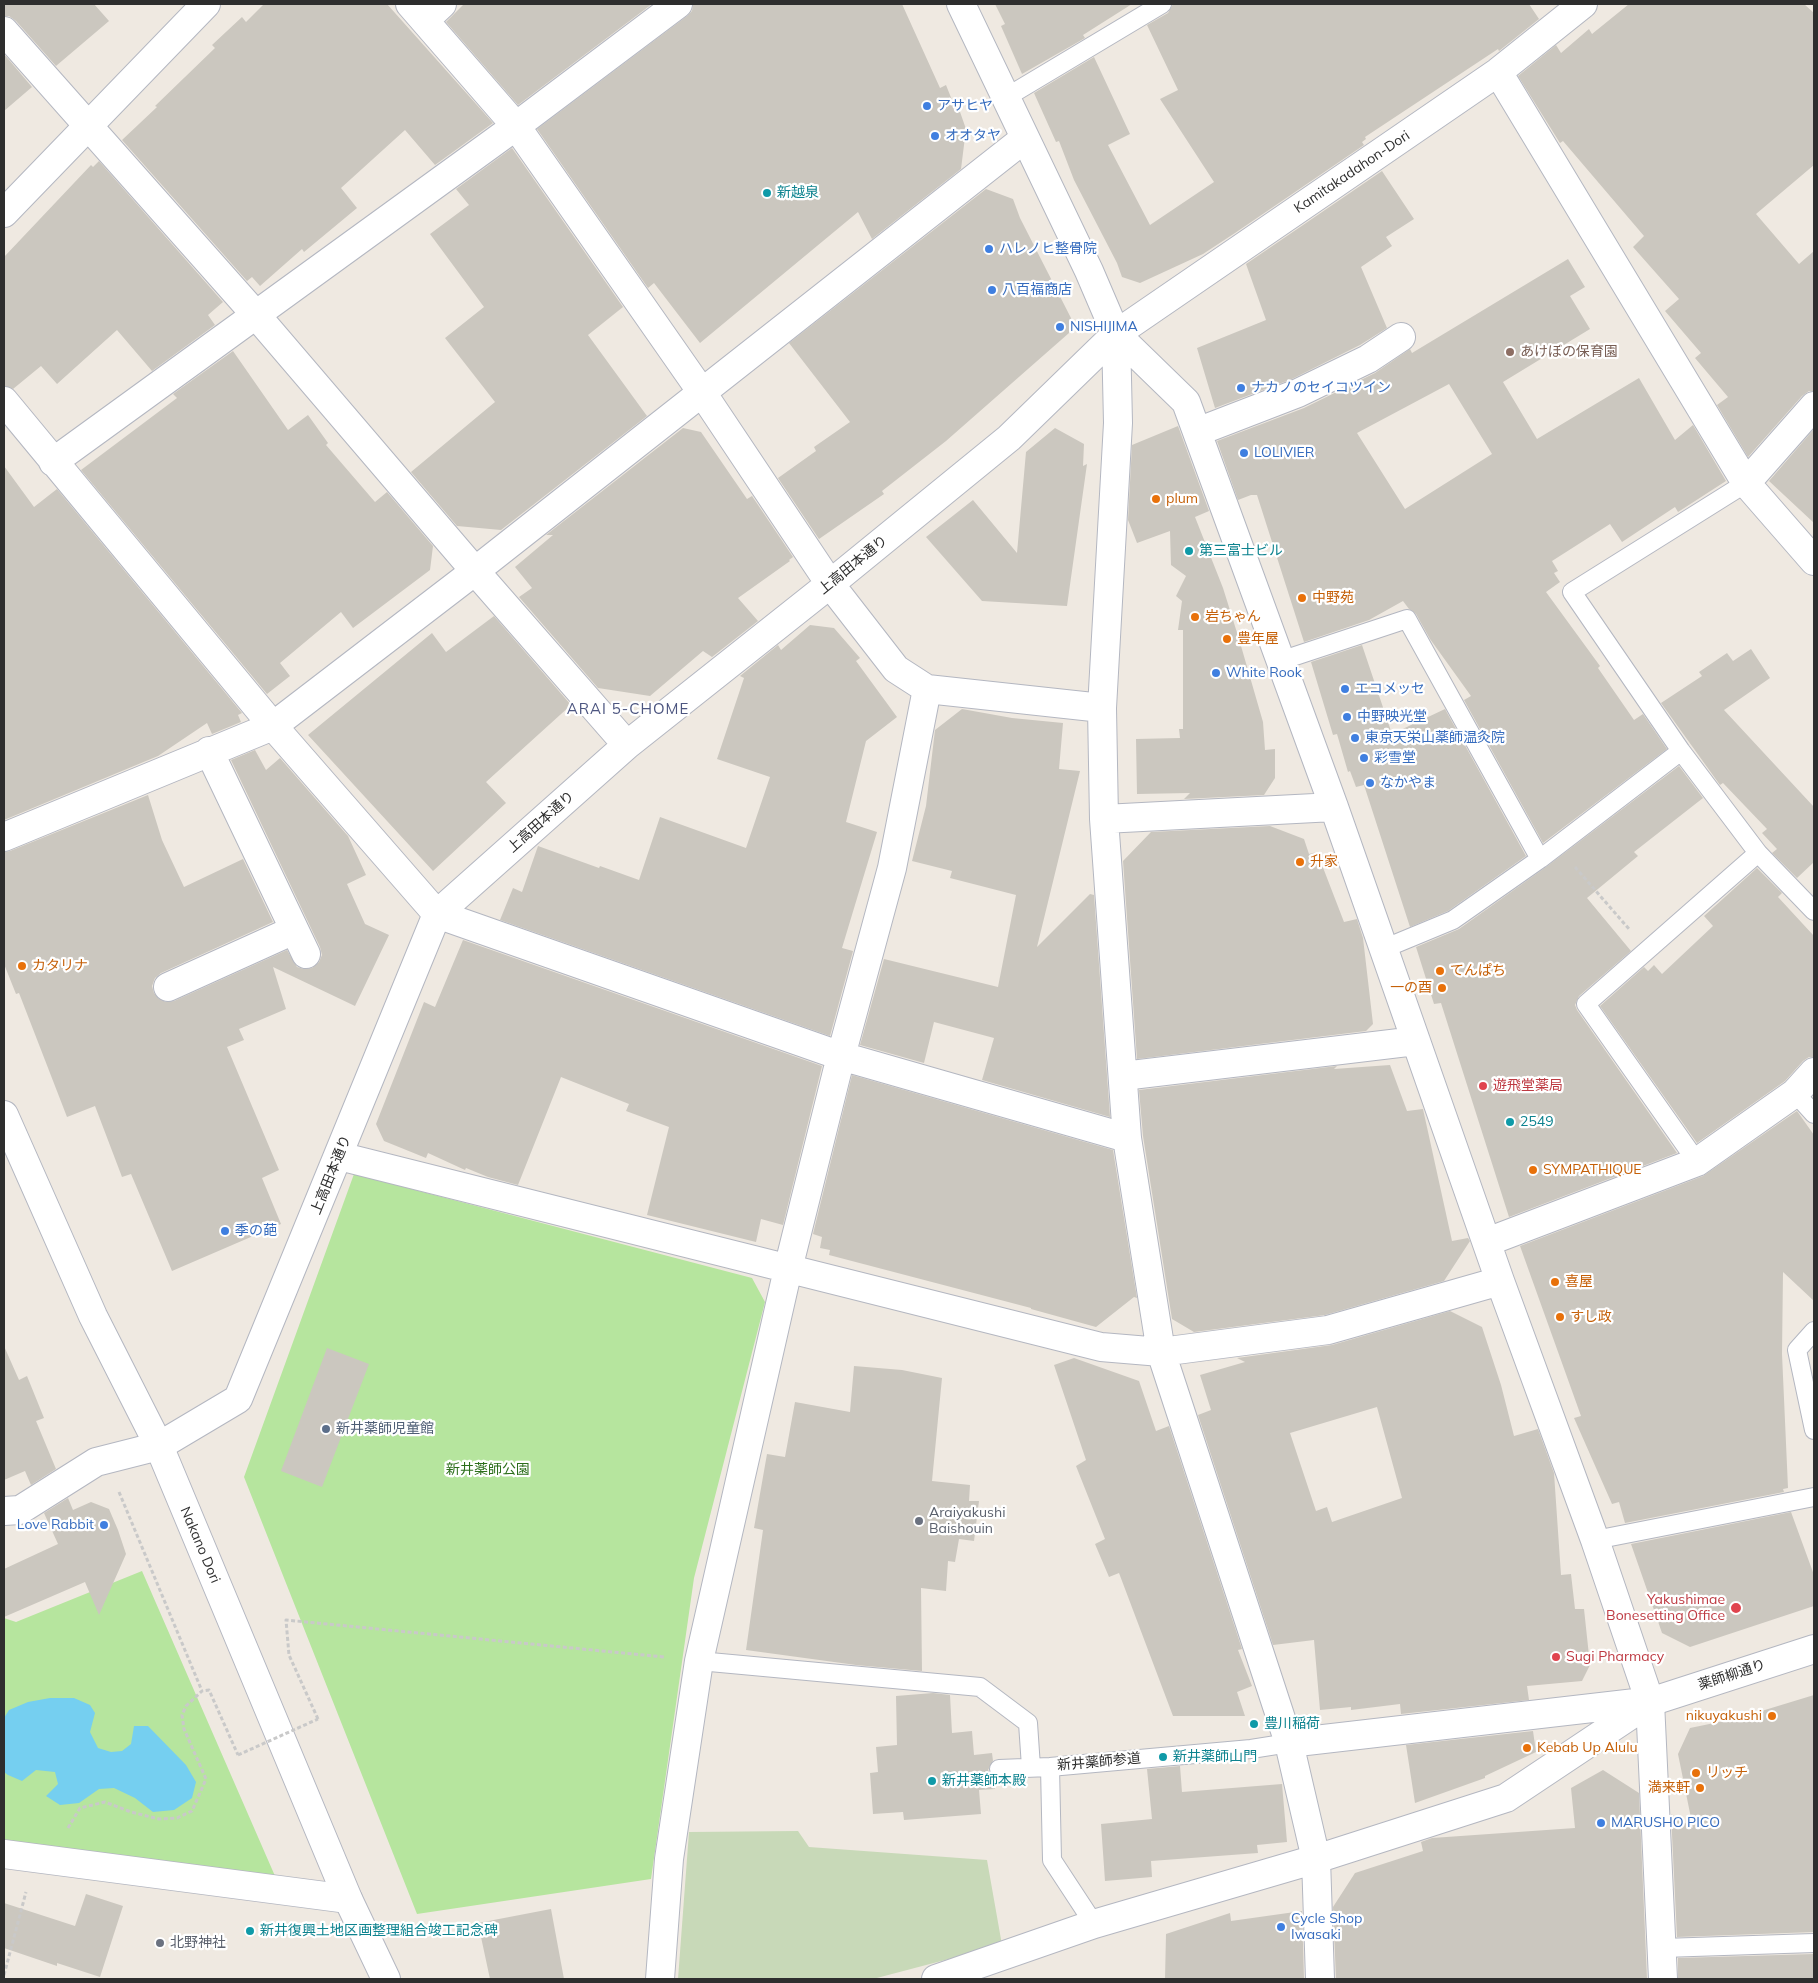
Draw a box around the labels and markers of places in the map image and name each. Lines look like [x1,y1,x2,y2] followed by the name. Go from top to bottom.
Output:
[937,98,993,114] place label: アサヒヤ
[921,100,933,112] marker: アサヒヤ
[945,128,1001,144] place label: オオタヤ
[929,130,941,142] marker: オオタヤ
[777,185,819,201] place label: 新越泉
[761,187,773,199] marker: 新越泉
[999,241,1097,257] place label: ハレノヒ整骨院
[983,243,995,255] marker: ハレノヒ整骨院
[1002,282,1072,298] place label: 八百福商店
[986,284,998,296] marker: 八百福商店
[1070,319,1138,335] place label: NISHIJIMA
[1054,321,1066,333] marker: NISHIJIMA
[1520,344,1618,360] place label: あけぼの保育園
[1504,346,1516,358] marker: あけぼの保育園
[1251,380,1391,396] place label: ナカノのセイコツイン
[1235,382,1247,394] marker: ナカノのセイコツイン
[1254,445,1315,461] place label: LOLIVIER
[1238,447,1250,459] marker: LOLIVIER
[1166,491,1198,507] place label: plum
[1150,493,1162,505] marker: plum
[1199,543,1283,559] place label: 第三富士ビル
[1183,545,1195,557] marker: 第三富士ビル
[1312,590,1354,606] place label: 中野苑
[1296,592,1308,604] marker: 中野苑
[1205,609,1261,625] place label: 岩ちゃん
[1189,611,1201,623] marker: 岩ちゃん
[1237,631,1279,647] place label: 豊年屋
[1221,633,1233,645] marker: 豊年屋
[1226,665,1302,681] place label: White Rook
[1210,667,1222,679] marker: White Rook
[1355,681,1425,697] place label: エコメッセ
[1339,683,1351,695] marker: エコメッセ
[1357,709,1427,725] place label: 中野映光堂
[1341,711,1353,723] marker: 中野映光堂
[1365,730,1505,746] place label: 東京天栄山薬師温灸院
[1349,732,1361,744] marker: 東京天栄山薬師温灸院
[1374,750,1416,766] place label: 彩雪堂
[1358,752,1370,764] marker: 彩雪堂
[1380,775,1436,791] place label: なかやま
[1364,777,1376,789] marker: なかやま
[1310,854,1338,870] place label: 升家
[1294,856,1306,868] marker: 升家
[32,958,88,974] place label: カタリナ
[16,960,28,972] marker: カタリナ
[1450,963,1506,979] place label: てんぱち
[1434,965,1446,977] marker: てんぱち
[1390,980,1432,996] place label: 一の酉
[1436,982,1448,994] marker: 一の酉
[1493,1078,1563,1094] place label: 遊飛堂薬局
[1477,1080,1489,1092] marker: 遊飛堂薬局
[1520,1114,1554,1130] place label: 2549
[1504,1116,1516,1128] marker: 2549
[1543,1162,1642,1178] place label: SYMPATHIQUE
[1527,1164,1539,1176] marker: SYMPATHIQUE
[235,1223,277,1239] place label: 季の葩
[219,1225,231,1237] marker: 季の葩
[1565,1274,1593,1290] place label: 喜屋
[1549,1276,1561,1288] marker: 喜屋
[1570,1309,1612,1325] place label: すし政
[1554,1311,1566,1323] marker: すし政
[336,1421,434,1437] place label: 新井薬師児童館
[320,1423,332,1435] marker: 新井薬師児童館
[929,1505,1005,1538] place label: Araiyakushi Baishouin
[913,1515,925,1527] marker: Araiyakushi Baishouin
[17,1517,94,1533] place label: Love Rabbit
[98,1519,110,1531] marker: Love Rabbit
[1606,1592,1725,1624] place label: Yakushimae Bonesetting Office
[1729,1601,1743,1615] marker: Yakushimae Bonesetting Office
[1566,1649,1664,1665] place label: Sugi Pharmacy
[1550,1651,1562,1663] marker: Sugi Pharmacy
[1686,1708,1762,1724] place label: nikuyakushi
[1766,1710,1778,1722] marker: nikuyakushi
[1264,1716,1320,1732] place label: 豊川稲荷
[1248,1718,1260,1730] marker: 豊川稲荷
[1537,1740,1638,1756] place label: Kebab Up Alulu
[1521,1742,1533,1754] marker: Kebab Up Alulu
[1173,1749,1257,1765] place label: 新井薬師山門
[1157,1751,1169,1763] marker: 新井薬師山門
[1706,1765,1748,1781] place label: リッチ
[1690,1767,1702,1779] marker: リッチ
[942,1773,1026,1789] place label: 新井薬師本殿
[926,1775,938,1787] marker: 新井薬師本殿
[1648,1780,1690,1796] place label: 満来軒
[1694,1782,1706,1794] marker: 満来軒
[1611,1815,1720,1831] place label: MARUSHO PICO
[1595,1817,1607,1829] marker: MARUSHO PICO
[1291,1911,1362,1944] place label: Cycle Shop Iwasaki
[1275,1921,1287,1933] marker: Cycle Shop Iwasaki
[260,1923,498,1939] place label: 新井復興土地区画整理組合竣工記念碑
[244,1925,256,1937] marker: 新井復興土地区画整理組合竣工記念碑
[170,1935,226,1951] place label: 北野神社
[154,1937,166,1949] marker: 北野神社

